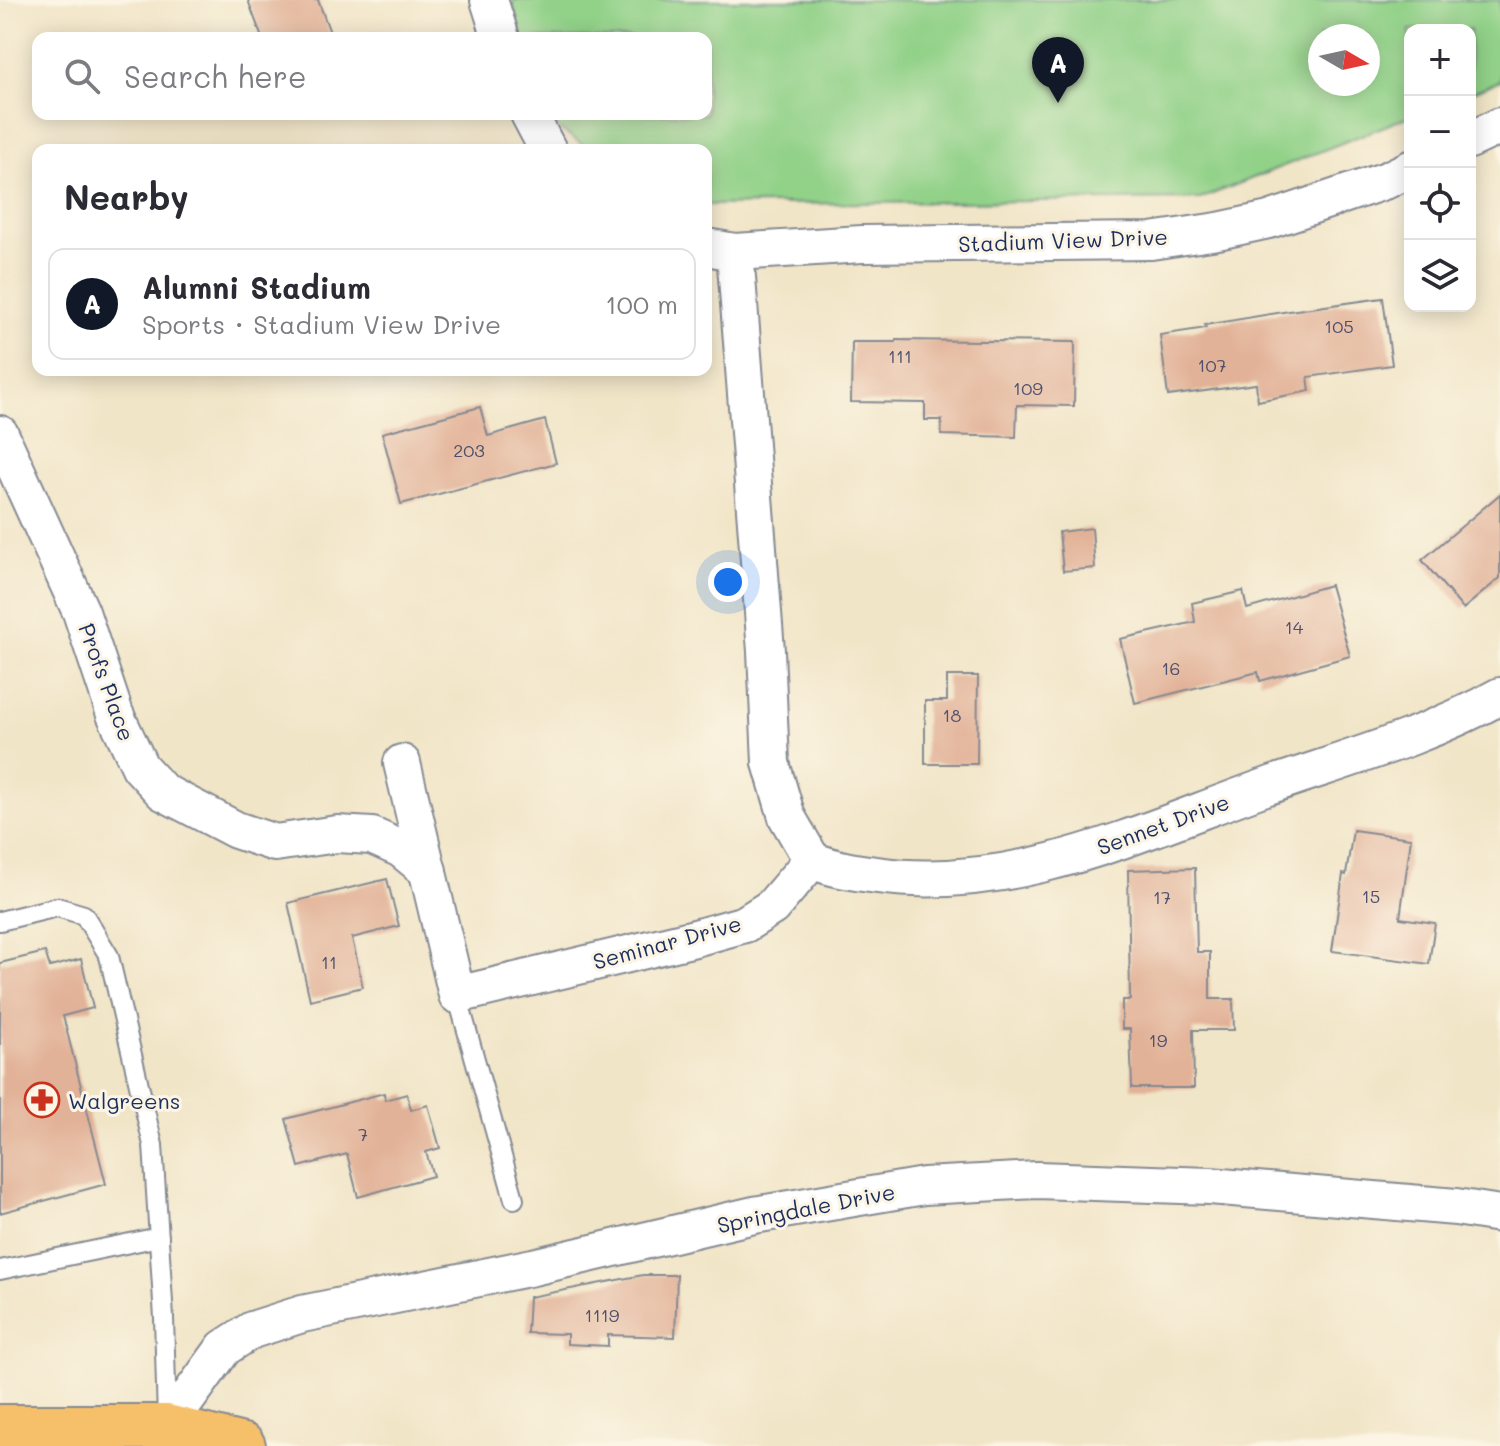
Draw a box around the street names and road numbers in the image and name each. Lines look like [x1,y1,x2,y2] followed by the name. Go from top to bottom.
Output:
[958,222,1168,258] street label: Stadium View Drive
[72,619,142,745] street label: Profs Place
[1093,787,1233,861] street label: Sennet Drive
[590,908,744,976] street label: Seminar Drive
[715,1177,897,1239] street label: Springdale Drive

